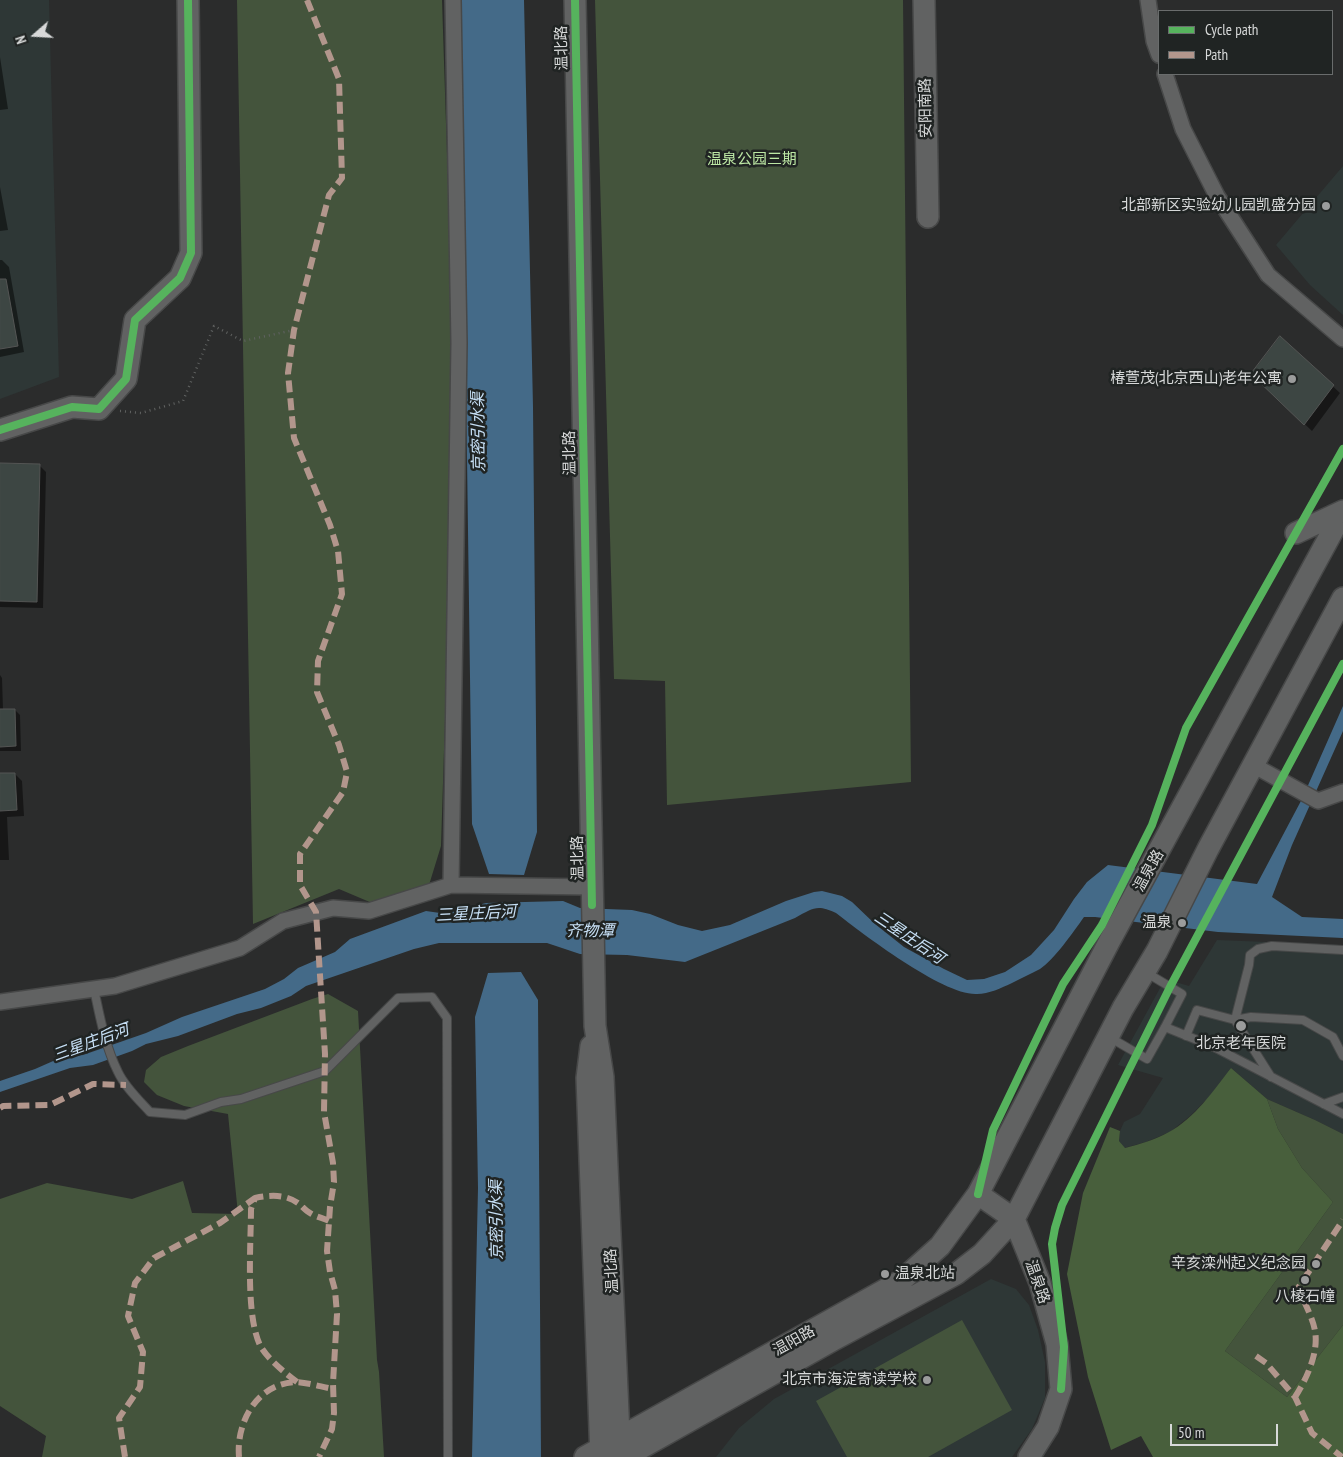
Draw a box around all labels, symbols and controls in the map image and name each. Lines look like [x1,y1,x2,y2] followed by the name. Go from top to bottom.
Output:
[10,10,60,60] north arrow
[1158,10,1333,75] legend
[1205,20,1258,39] text: Cycle path
[553,25,571,71] street label: 温北路
[11,33,31,46] text: N
[1205,45,1228,64] text: Path
[916,78,936,138] street label: 安阳南路
[707,151,797,169] park label: 温泉公园三期
[1121,197,1316,215] place label: 北部新区实验幼儿园凯盛分园
[1320,200,1332,212] marker: 北部新区实验幼儿园凯盛分园
[1110,370,1282,388] place label: 椿萱茂(北京西山)老年公寓
[1286,373,1298,385] marker: 椿萱茂(北京西山)老年公寓
[469,392,489,472] water label: 京密引水渠
[561,430,579,476] street label: 温北路
[569,835,587,881] street label: 温北路
[1130,847,1168,895] street label: 温泉路
[436,902,516,926] water label: 三星庄后河
[870,908,948,968] water label: 三星庄后河
[1142,914,1172,932] place label: 温泉
[1176,917,1188,929] marker: 温泉
[566,921,614,941] water label: 齐物潭
[1234,1019,1248,1033] marker: 北京老年医院
[50,1020,132,1066] water label: 三星庄后河
[1196,1035,1286,1053] place label: 北京老年医院
[487,1180,507,1260] water label: 京密引水渠
[602,1248,622,1294] street label: 温北路
[1171,1255,1306,1273] place label: 辛亥滦州起义纪念园
[1021,1258,1053,1306] street label: 温泉路
[1310,1258,1322,1270] marker: 辛亥滦州起义纪念园
[895,1265,955,1283] place label: 温泉北站
[879,1268,891,1280] marker: 温泉北站
[1299,1274,1311,1286] marker: 八棱石幢
[1275,1288,1335,1306] place label: 八棱石幢
[770,1322,818,1360] street label: 温阳路
[782,1371,917,1389] place label: 北京市海淀寄读学校
[921,1374,933,1386] marker: 北京市海淀寄读学校
[1173,1414,1280,1446] scale bar
[1178,1423,1204,1442] text: 50 m

